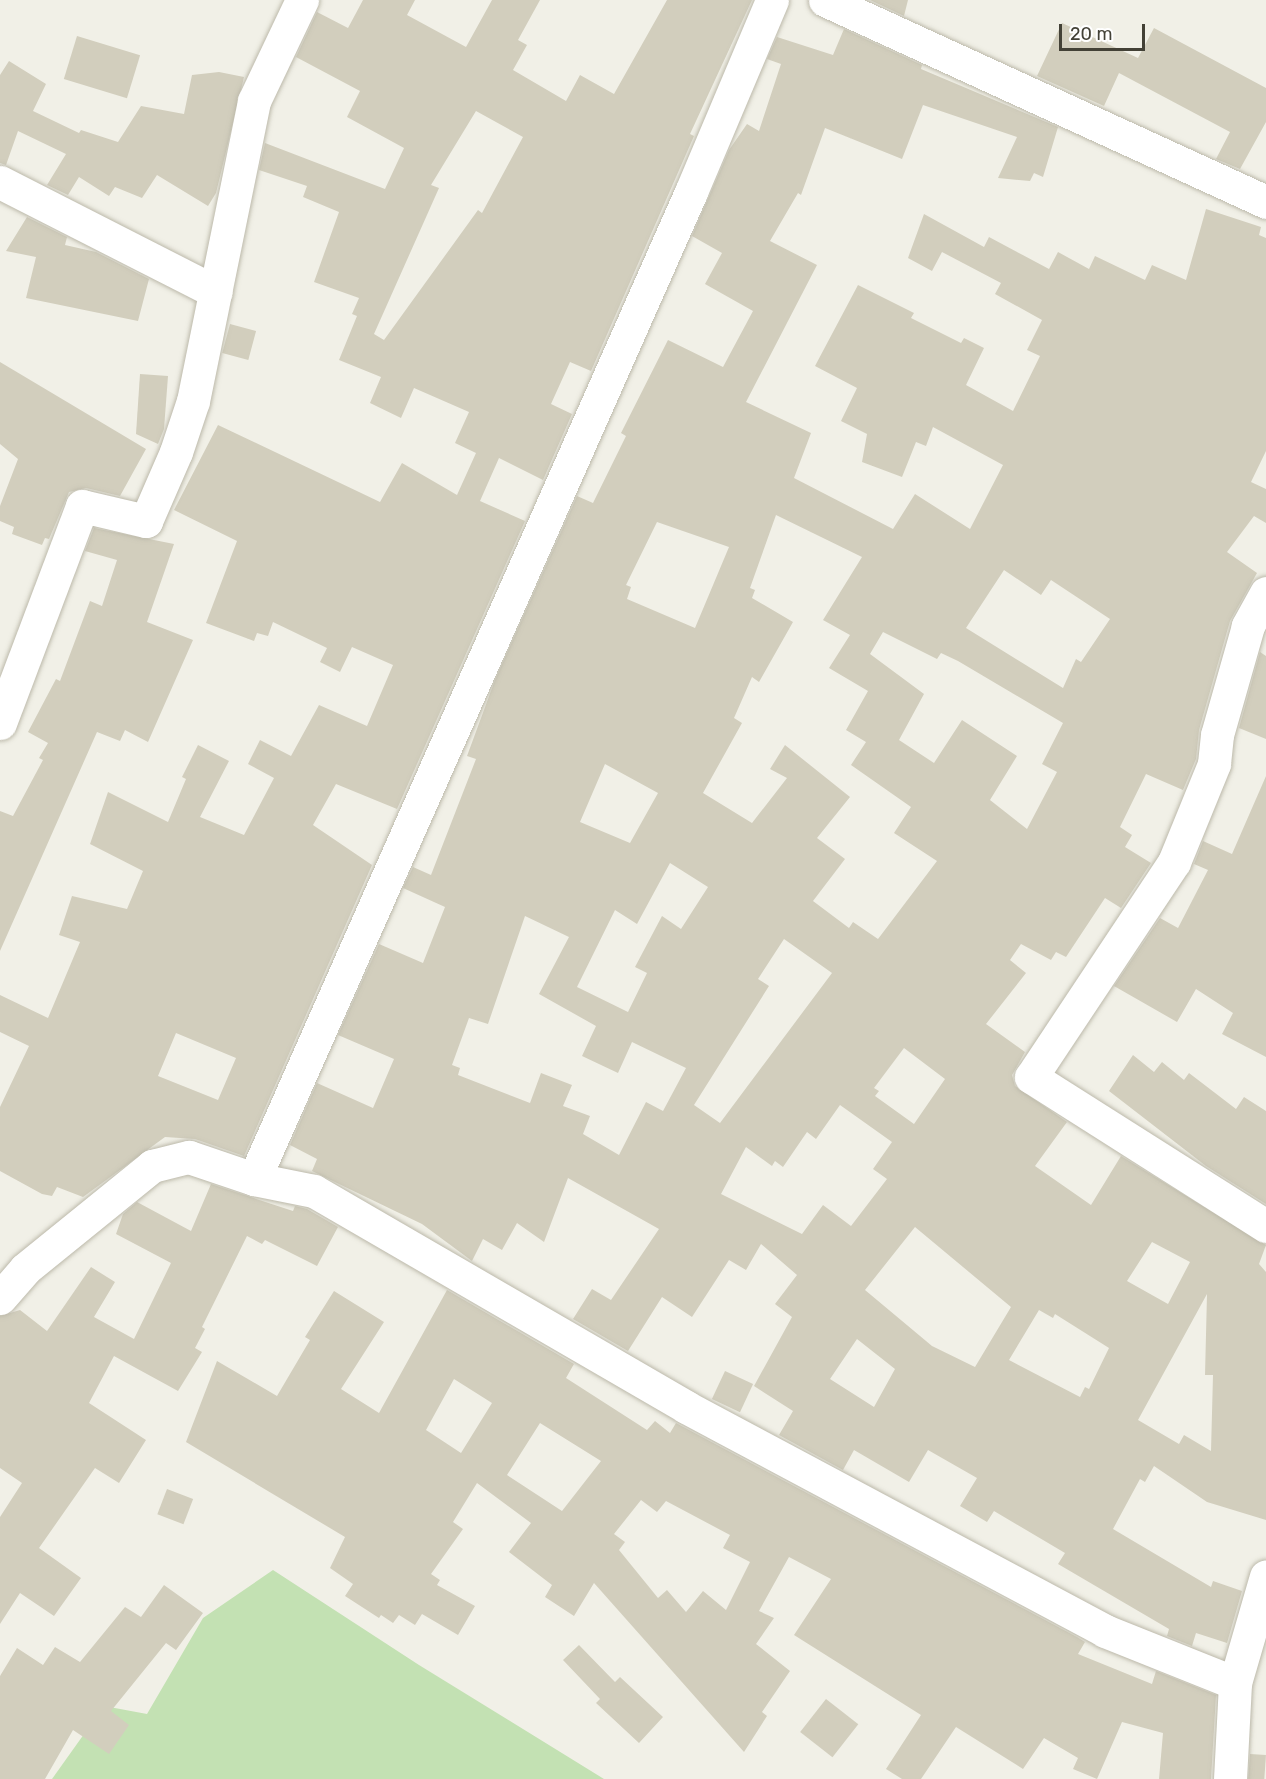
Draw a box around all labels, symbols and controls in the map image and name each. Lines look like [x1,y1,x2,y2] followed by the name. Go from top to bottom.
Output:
[1062,12,1148,50] scale bar
[1070,23,1112,45] text: 20 m

